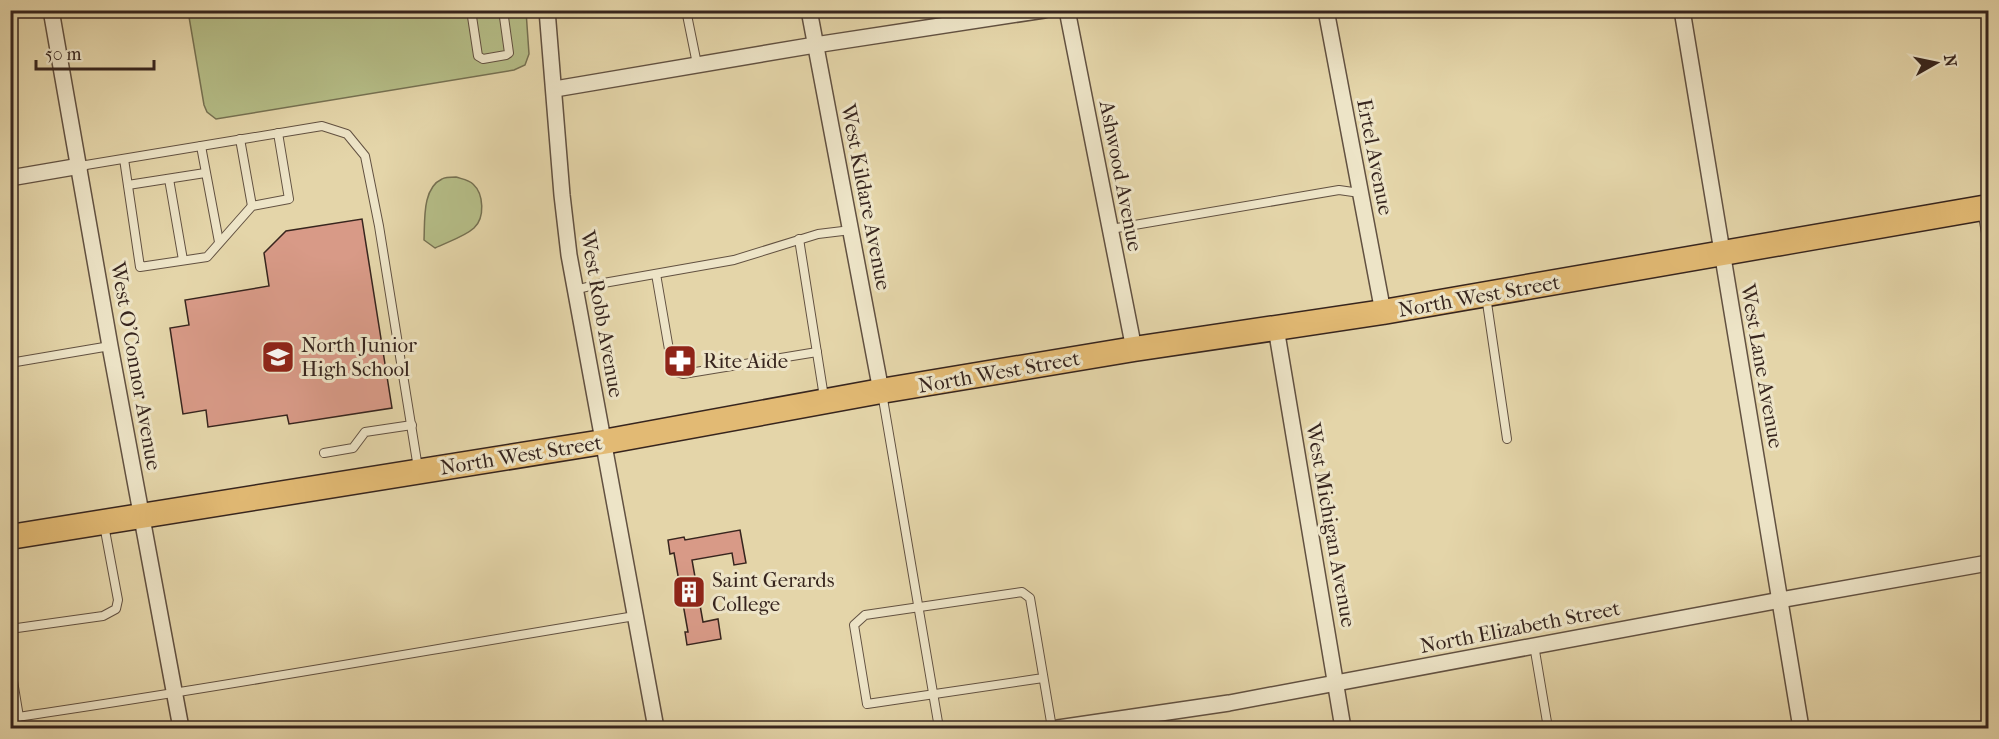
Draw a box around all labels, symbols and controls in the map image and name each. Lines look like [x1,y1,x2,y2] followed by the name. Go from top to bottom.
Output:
[36,33,154,71] scale bar
[1906,33,1966,93] north arrow
[45,44,82,65] text: 50 m
[1940,53,1961,69] text: N
[1352,97,1398,217] street label: Ertel Avenue
[1094,98,1147,253] street label: Ashwood Avenue
[836,101,896,292] street label: West Kildare Avenue
[575,228,628,399] street label: West Robb Avenue
[106,259,166,472] street label: West O'Connor Avenue
[1396,270,1562,322] street label: North West Street
[1736,281,1788,450] street label: West Lane Avenue
[301,333,417,381] place label: North Junior High School
[260,339,296,375] school or university icon: North Junior High School
[662,343,698,379] pharmacy icon: Rite Aide
[916,346,1082,398] street label: North West Street
[703,349,788,373] place label: Rite Aide
[1301,420,1361,629] street label: West Michigan Avenue
[438,430,604,480] street label: North West Street
[712,568,835,616] place label: Saint Gerards College
[671,574,707,610] building icon: Saint Gerards College
[1418,596,1623,658] street label: North Elizabeth Street

